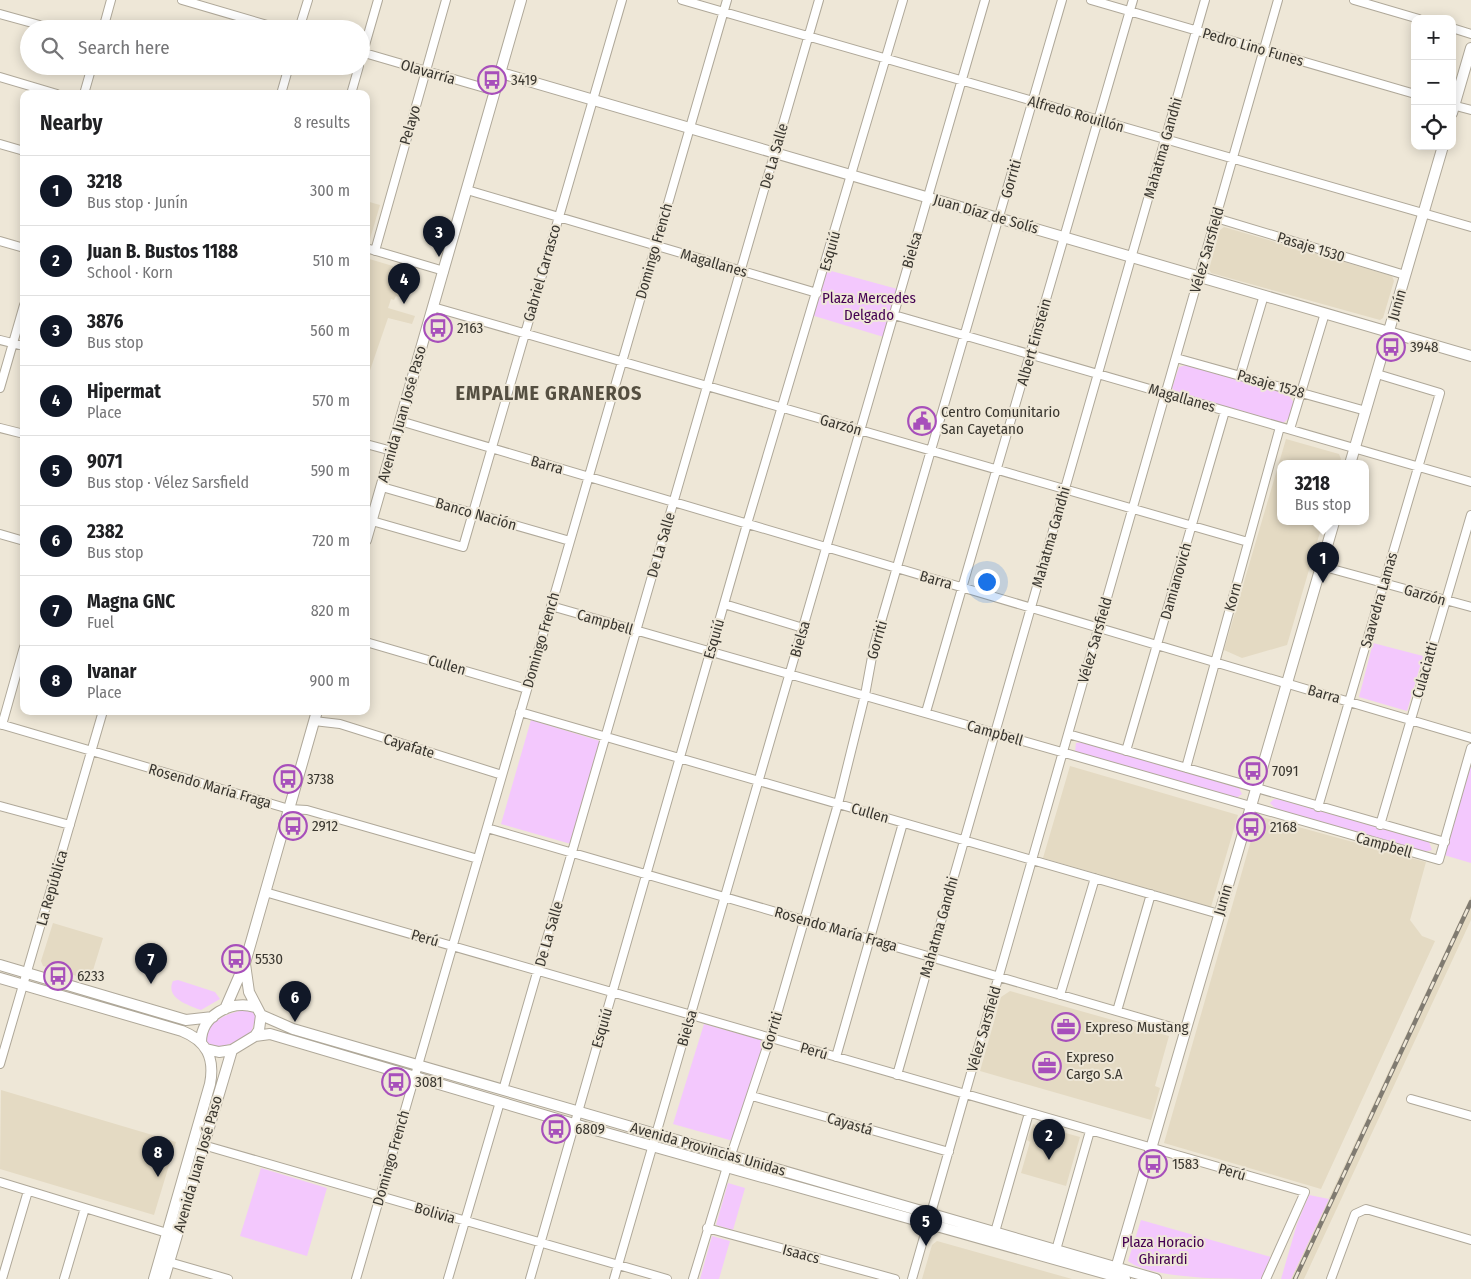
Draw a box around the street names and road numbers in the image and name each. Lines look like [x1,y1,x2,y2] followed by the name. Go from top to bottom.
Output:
[1200,24,1306,70] street label: Pedro Lino Funes
[399,56,457,88] street label: Olavarría
[1026,92,1126,136] street label: Alfredo Rouillón
[1140,95,1186,201] street label: Mahatma Gandhi
[396,103,424,147] street label: Pelayo
[756,121,792,191] street label: De La Salle
[997,158,1025,200] street label: Gorriti
[931,190,1041,238] street label: Juan Díaz de Solís
[632,201,676,301] street label: Domingo French
[1186,205,1228,295] street label: Vélez Sarsfield
[520,222,565,324] street label: Gabriel Carrasco
[1275,228,1347,266] street label: Pasaje 1530
[816,229,844,273] street label: Esquiú
[898,230,926,270] street label: Bielsa
[678,245,750,281] street label: Magallanes
[1384,287,1410,323] street label: Junín
[1013,296,1055,388] street label: Albert Einstein
[374,344,430,484] street label: Avenida Juan José Paso
[1235,366,1307,402] street label: Pasaje 1528
[1146,380,1218,416] street label: Magallanes
[818,410,864,440] street label: Garzón
[529,452,565,478] street label: Barra
[1028,484,1074,590] street label: Mahatma Gandhi
[433,494,519,534] street label: Banco Nación
[643,510,679,580] street label: De La Salle
[1156,540,1196,622] street label: Damianovich
[1357,550,1401,650] street label: Saavedra Lamas
[918,567,954,593] street label: Barra
[1402,580,1448,610] street label: Garzón
[1221,581,1245,613] street label: Korn
[519,590,563,690] street label: Domingo French
[1074,595,1116,685] street label: Vélez Sarsfield
[575,605,635,639] street label: Campbell
[700,617,728,661] street label: Esquiú
[786,619,814,659] street label: Bielsa
[863,619,891,661] street label: Gorriti
[1408,640,1442,700] street label: Culaciatti
[426,651,468,679] street label: Cullen
[1306,681,1342,707] street label: Barra
[965,716,1025,750] street label: Campbell
[381,730,437,762] street label: Cayafate
[146,760,274,812] street label: Rosendo María Fraga
[849,799,891,827] street label: Cullen
[1354,828,1414,862] street label: Campbell
[33,848,71,928] street label: La República
[916,874,962,980] street label: Mahatma Gandhi
[1210,882,1236,918] street label: Junín
[531,899,567,969] street label: De La Salle
[772,903,900,955] street label: Rosendo María Fraga
[409,926,441,950] street label: Perú
[963,984,1005,1074] street label: Vélez Sarsfield
[588,1006,616,1050] street label: Esquiú
[673,1008,701,1048] street label: Bielsa
[758,1010,786,1052] street label: Gorriti
[798,1039,830,1063] street label: Perú
[170,1094,226,1234] street label: Avenida Juan José Paso
[369,1108,413,1208] street label: Domingo French
[825,1109,875,1139] street label: Cayastá
[628,1118,788,1180] street label: Avenida Provincias Unidas
[1216,1160,1248,1184] street label: Perú
[413,1199,457,1227] street label: Bolivia
[780,1240,822,1268] street label: Isaacs

